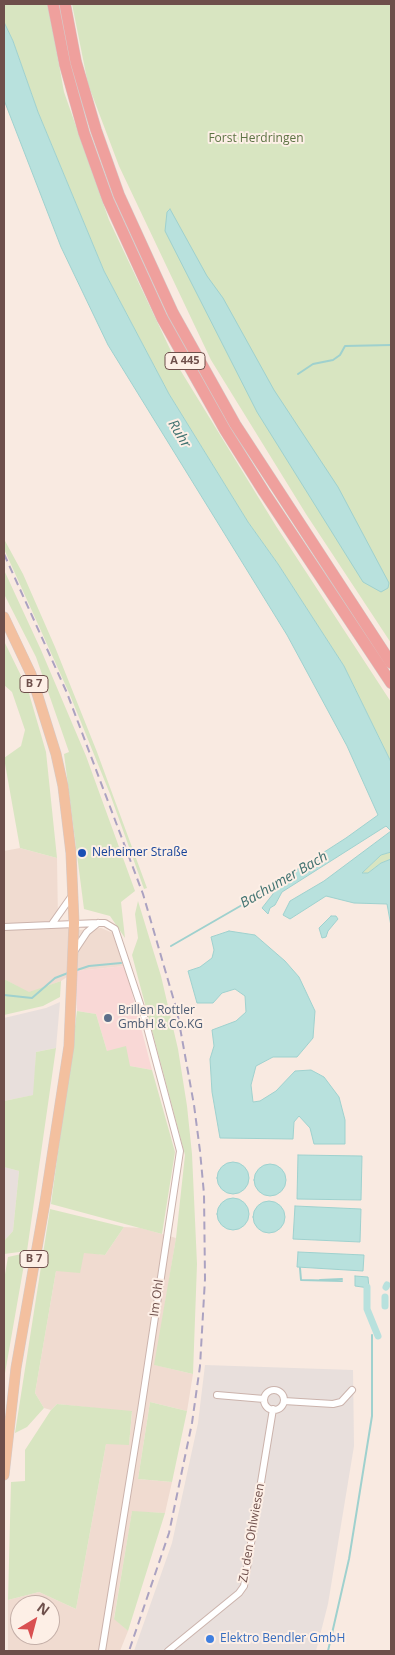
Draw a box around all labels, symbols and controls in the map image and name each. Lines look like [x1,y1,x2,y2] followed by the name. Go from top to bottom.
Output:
[208,132,304,146] park label: Forst Herdringen
[165,352,205,370] road number: A 445
[164,417,194,451] water label: Ruhr
[20,676,48,692] road number: B 7
[92,846,187,860] place label: Neheimer Straße
[76,847,88,859] marker: Neheimer Straße
[237,848,331,912] water label: Bachumer Bach
[118,1004,203,1032] place label: Brillen Rottler GmbH & Co.KG
[102,1012,114,1024] marker: Brillen Rottler GmbH & Co.KG
[20,1250,48,1268] road number: B 7
[147,1279,167,1317] street label: Im Ohl
[236,1482,268,1584] street label: Zu den Ohlwiesen
[10,1595,60,1645] north arrow
[33,1597,54,1619] text: N
[220,1632,345,1646] place label: Elektro Bendler GmbH
[204,1633,216,1645] marker: Elektro Bendler GmbH

